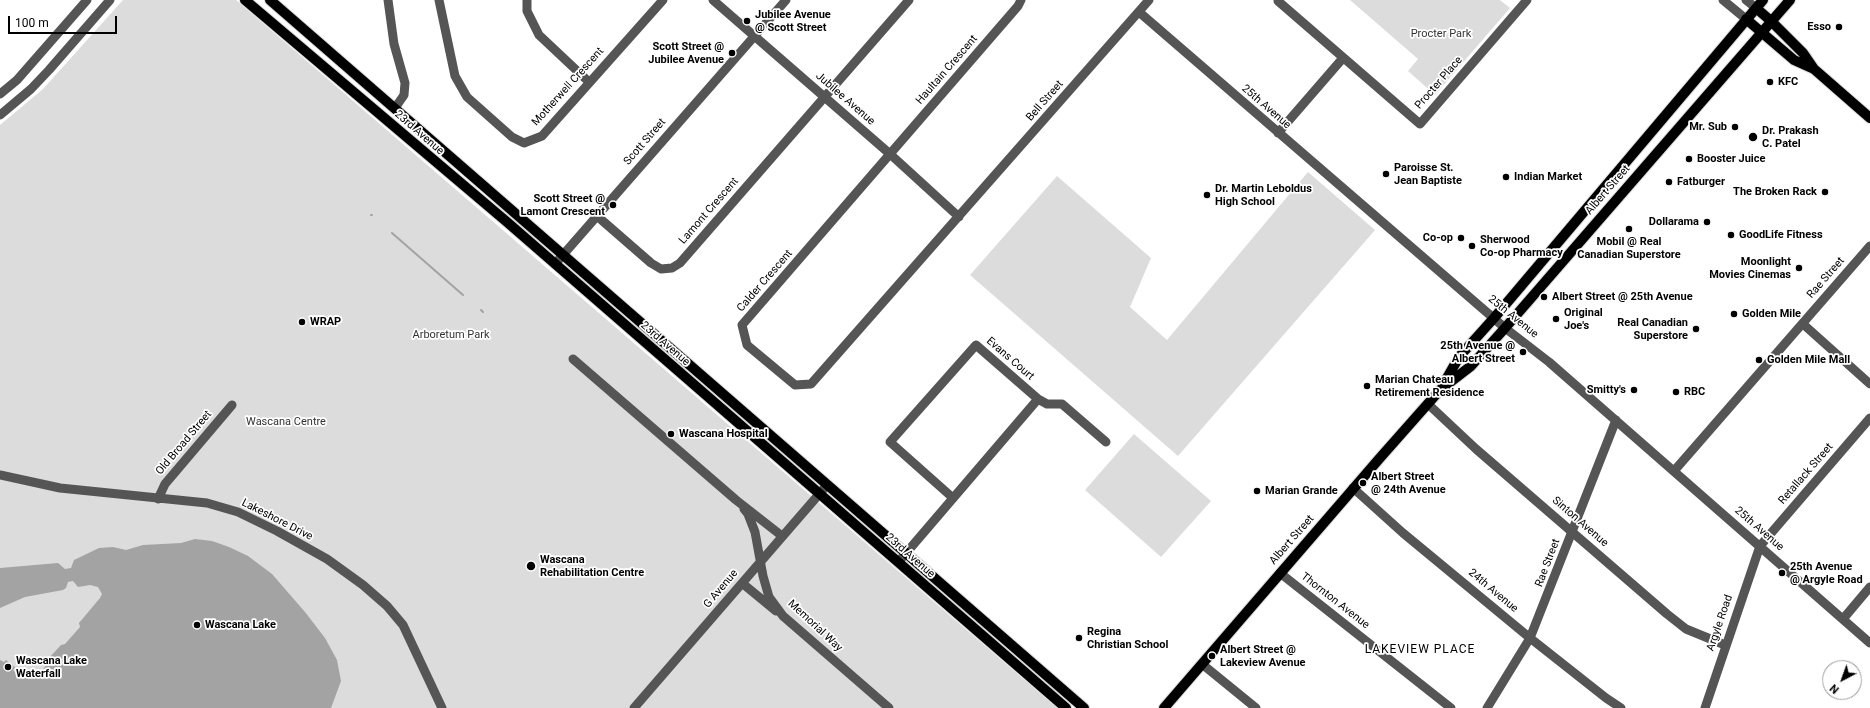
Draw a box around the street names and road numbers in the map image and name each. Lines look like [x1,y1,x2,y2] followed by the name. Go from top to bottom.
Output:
[913,33,981,107] street label: Haultain Crescent
[529,45,607,129] street label: Motherwell Crescent
[1412,54,1466,112] street label: Procter Place
[813,70,877,128] street label: Jubilee Avenue
[1024,78,1066,124] street label: Bell Street
[1239,82,1293,132] street label: 25th Avenue
[392,108,446,158] street label: 23rd Avenue
[621,116,669,168] street label: Scott Street
[1583,163,1633,217] street label: Albert Street
[677,175,741,247] street label: Lamont Crescent
[734,247,796,315] street label: Calder Crescent
[1805,255,1847,301] street label: Rae Street
[1485,293,1541,341] street label: 25th Avenue
[638,319,692,369] street label: 23rd Avenue
[983,335,1037,383] street label: Evans Court
[153,408,215,478] street label: Old Broad Street
[1776,441,1836,507] street label: Retallack Street
[1549,494,1611,550] street label: Sinton Avenue
[239,496,315,544] street label: Lakeshore Drive
[1732,504,1786,554] street label: 25th Avenue
[1267,513,1317,567] street label: Albert Street
[883,531,937,581] street label: 23rd Avenue
[1533,537,1563,589] street label: Rae Street
[1466,566,1520,616] street label: 24th Avenue
[701,567,741,611] street label: G Avenue
[1298,570,1372,632] street label: Thornton Avenue
[1704,593,1736,653] street label: Argyle Road
[785,597,845,655] street label: Memorial Way

